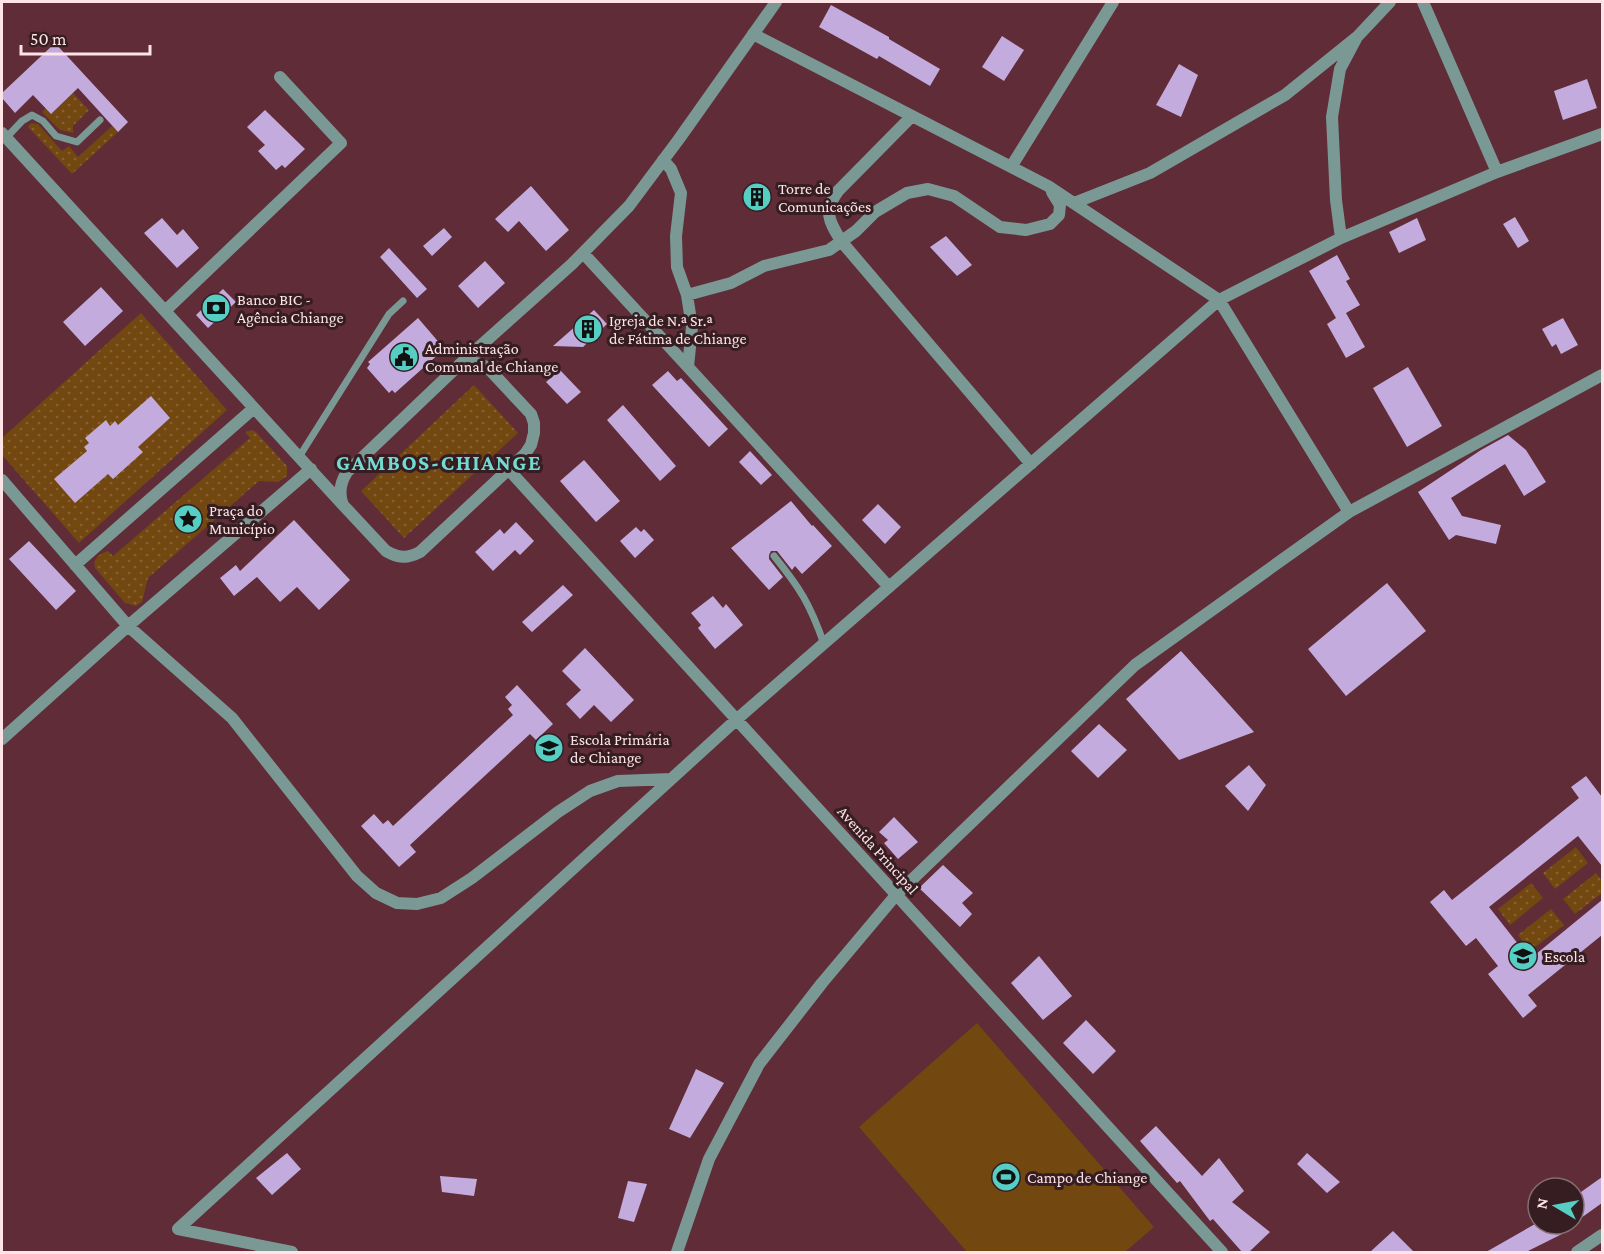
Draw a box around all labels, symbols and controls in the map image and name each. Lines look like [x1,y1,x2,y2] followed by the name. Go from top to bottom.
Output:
[21,18,150,56] scale bar
[30,29,67,49] text: 50 m
[778,180,871,216] place label: Torre de Comunicações
[741,181,773,213] building icon: Torre de Comunicações
[237,291,343,327] place label: Banco BIC - Agência Chiange
[200,292,232,324] bank icon: Banco BIC - Agência Chiange
[609,312,747,348] place label: Igreja de N.ª Sr.ª de Fátima de Chiange
[572,313,604,345] building icon: Igreja de N.ª Sr.ª de Fátima de Chiange
[425,340,558,376] place label: Administração Comunal de Chiange
[388,341,420,373] public building icon: Administração Comunal de Chiange
[336,450,542,475] district label: GAMBOS-CHIANGE
[209,502,275,538] place label: Praça do Município
[172,503,204,535] place icon: Praça do Município
[570,731,670,767] place label: Escola Primária de Chiange
[533,732,565,764] school or university icon: Escola Primária de Chiange
[833,803,922,898] street label: Avenida Principal
[1507,940,1539,972] school or university icon: Escola
[1544,948,1586,965] place label: Escola
[990,1161,1022,1193] sports icon: Campo de Chiange
[1027,1169,1147,1187] place label: Campo de Chiange
[1526,1176,1586,1236] north arrow
[1532,1197,1551,1210] text: N

